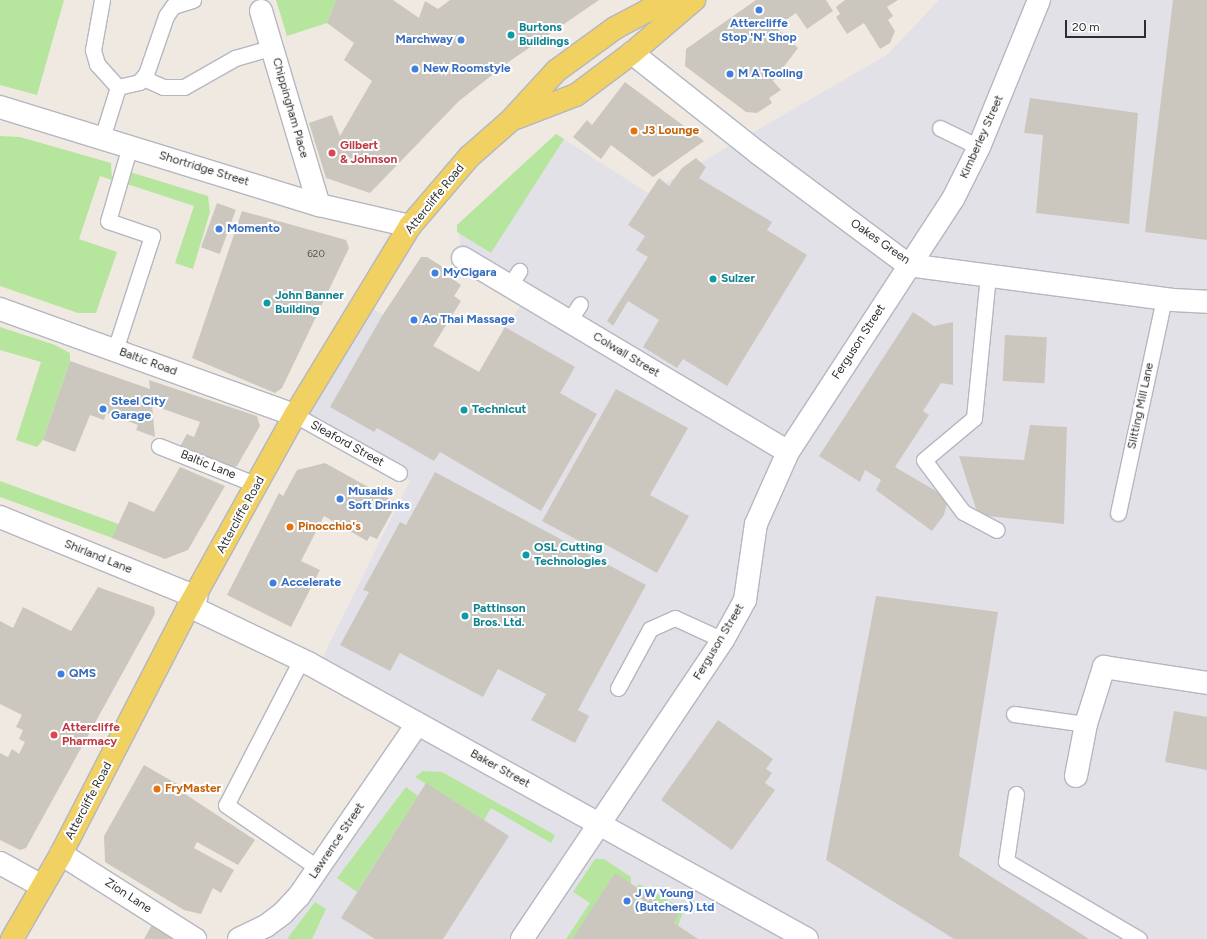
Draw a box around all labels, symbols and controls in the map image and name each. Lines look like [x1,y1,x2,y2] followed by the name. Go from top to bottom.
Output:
[754,5,764,15] marker: Attercliffe Stop 'N' Shop
[1067,12,1148,38] scale bar
[721,17,797,45] place label: Attercliffe Stop 'N' Shop
[1072,20,1100,34] text: 20 m
[519,21,569,49] place label: Burtons Buildings
[506,30,516,40] marker: Burtons Buildings
[396,33,453,47] place label: Marchway
[456,35,466,45] marker: Marchway
[269,56,311,160] street label: Chippingham Place
[423,62,511,76] place label: New Roomstyle
[410,64,420,74] marker: New Roomstyle
[738,67,803,81] place label: M A Tooling
[725,69,735,79] marker: M A Tooling
[957,93,1007,181] street label: Kimberley Street
[642,124,699,138] place label: J3 Lounge
[629,126,639,136] marker: J3 Lounge
[340,139,397,167] place label: Gilbert & Johnson
[157,148,251,190] street label: Shortridge Street
[327,148,337,158] marker: Gilbert & Johnson
[402,161,468,237] street label: Attercliffe Road
[848,216,912,268] street label: Oakes Green
[227,222,280,236] place label: Momento
[214,224,224,234] marker: Momento
[307,248,325,260] house number: 620
[443,266,497,280] place label: MyCigara
[430,268,440,278] marker: MyCigara
[721,272,755,286] place label: Sulzer
[708,274,718,284] marker: Sulzer
[275,289,344,317] place label: John Banner Building
[262,298,272,308] marker: John Banner Building
[829,302,889,382] street label: Ferguson Street
[422,313,515,327] place label: Ao Thai Massage
[409,315,419,325] marker: Ao Thai Massage
[590,329,662,381] street label: Colwall Street
[117,345,179,379] street label: Baltic Road
[1125,361,1157,451] street label: Slitting Mill Lane
[111,395,166,423] place label: Steel City Garage
[472,403,526,417] place label: Technicut
[98,404,108,414] marker: Steel City Garage
[459,405,469,415] marker: Technicut
[308,418,386,470] street label: Sleaford Street
[178,447,238,483] street label: Baltic Lane
[214,474,268,556] street label: Attercliffe Road
[348,485,410,513] place label: Musaids Soft Drinks
[335,494,345,504] marker: Musaids Soft Drinks
[298,520,361,534] place label: Pinocchio's
[285,522,295,532] marker: Pinocchio's
[62,537,134,577] street label: Shirland Lane
[534,541,607,569] place label: OSL Cutting Technologies
[521,550,531,560] marker: OSL Cutting Technologies
[281,576,341,590] place label: Accelerate
[268,578,278,588] marker: Accelerate
[691,601,747,683] street label: Ferguson Street
[473,602,525,630] place label: Pattinson Bros. Ltd.
[460,611,470,621] marker: Pattinson Bros. Ltd.
[69,667,96,681] place label: QMS
[56,669,66,679] marker: QMS
[62,721,120,749] place label: Attercliffe Pharmacy
[49,730,59,740] marker: Attercliffe Pharmacy
[468,747,532,791] street label: Baker Street
[63,760,115,842] street label: Attercliffe Road
[165,782,221,796] place label: FryMaster
[152,784,162,794] marker: FryMaster
[306,800,368,882] street label: Lawrence Street
[102,876,154,916] street label: Zion Lane
[635,887,714,915] place label: J W Young (Butchers) Ltd
[622,896,632,906] marker: J W Young (Butchers) Ltd

